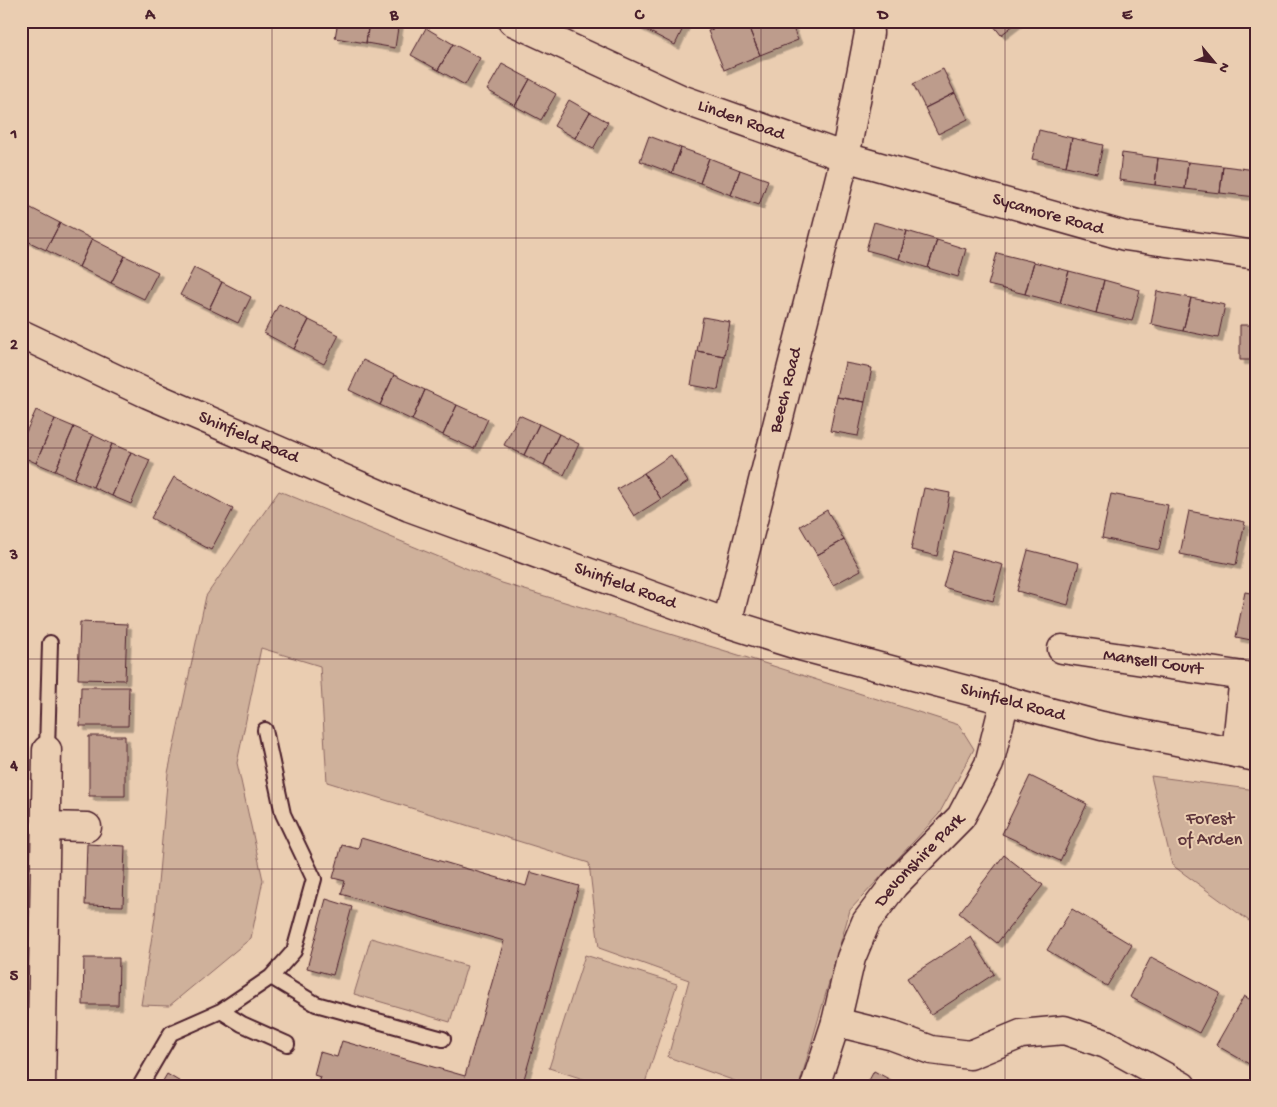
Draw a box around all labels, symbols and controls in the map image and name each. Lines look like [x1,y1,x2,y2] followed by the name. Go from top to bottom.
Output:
[144,7,156,26] text: A
[389,7,399,26] text: B
[634,7,645,26] text: C
[876,7,889,26] text: D
[1122,7,1133,26] text: E
[1190,38,1240,88] north arrow
[1214,59,1233,75] text: N
[695,95,789,146] street label: Linden Road
[10,126,17,145] text: 1
[990,189,1107,240] street label: Sycamore Road
[10,337,18,356] text: 2
[765,344,807,436] street label: Beech Road
[195,407,303,469] street label: Shinfield Road
[9,547,18,566] text: 3
[571,558,681,615] street label: Shinfield Road
[1102,645,1206,681] street label: Mansell Court
[958,678,1069,727] street label: Shinfield Road
[9,758,18,777] text: 4
[870,808,970,912] street label: Devonshire Park
[1178,809,1243,851] park label: Forest of Arden
[10,968,19,987] text: 5

